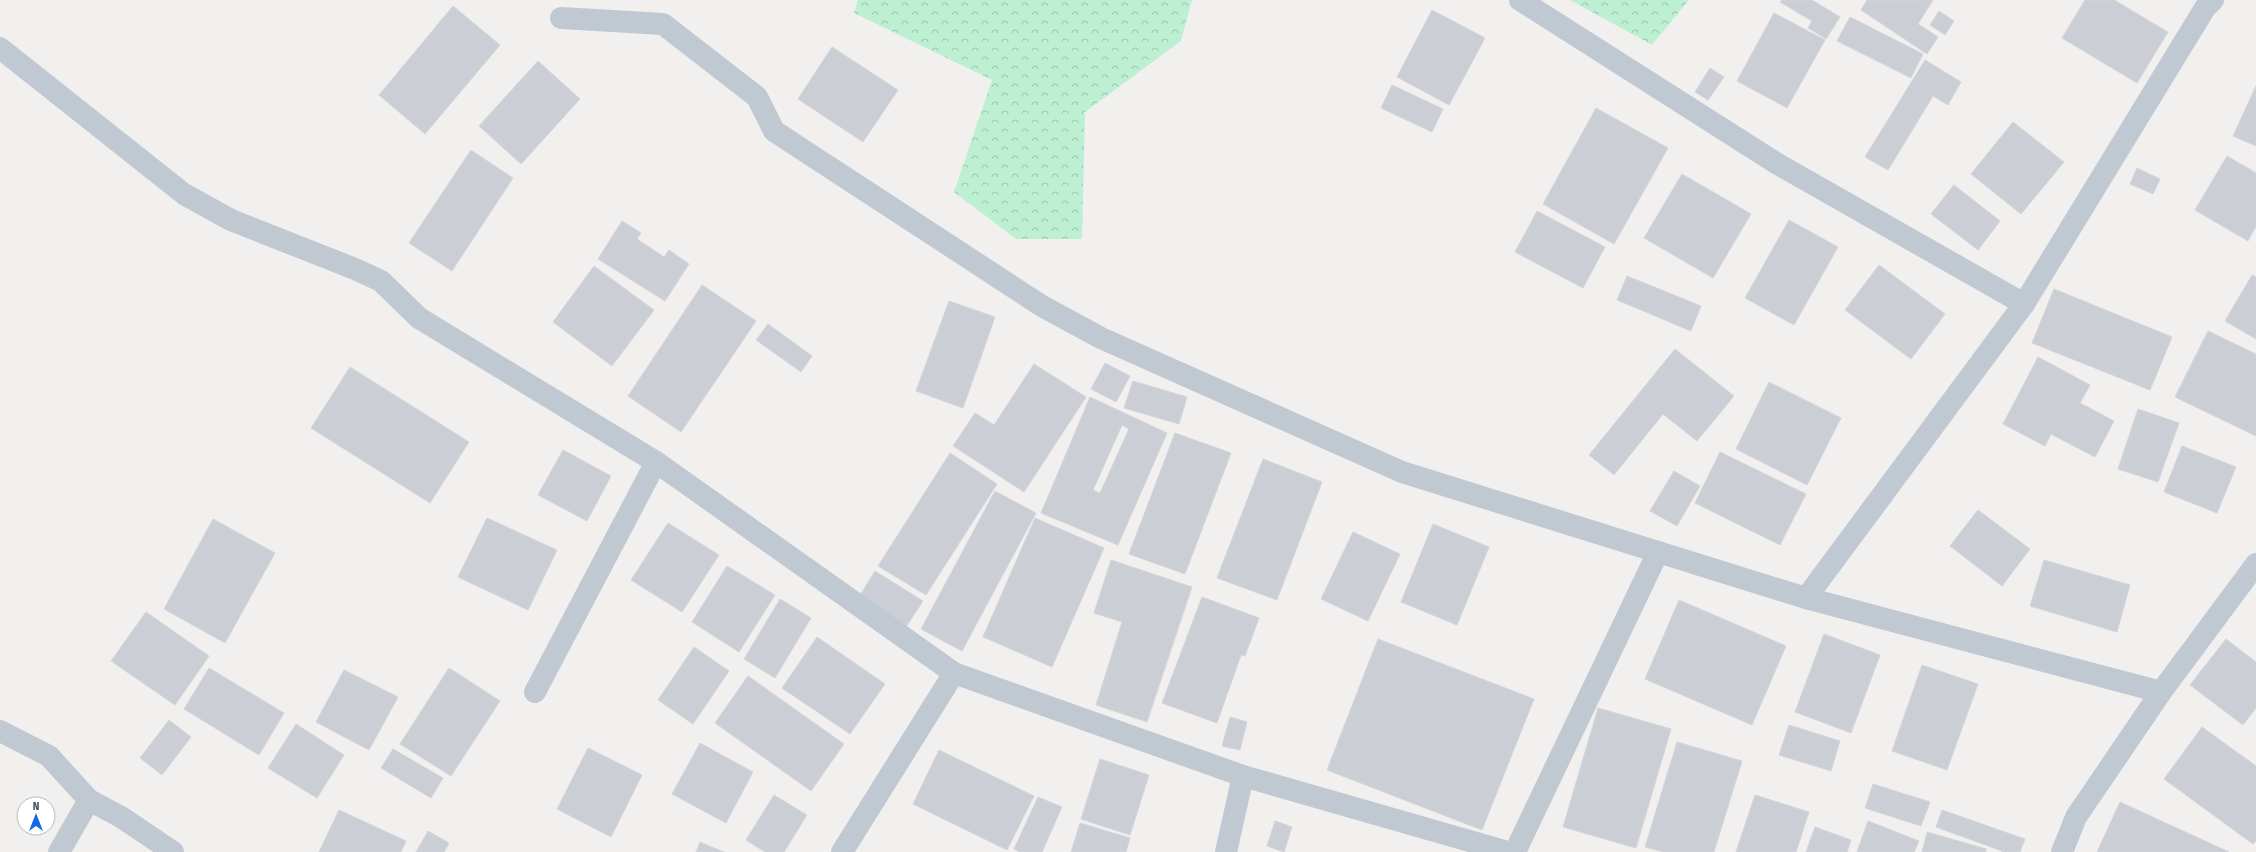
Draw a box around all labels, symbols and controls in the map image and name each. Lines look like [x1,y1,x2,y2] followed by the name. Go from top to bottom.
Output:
[16,796,56,836] north arrow
[33,800,39,813] text: N

